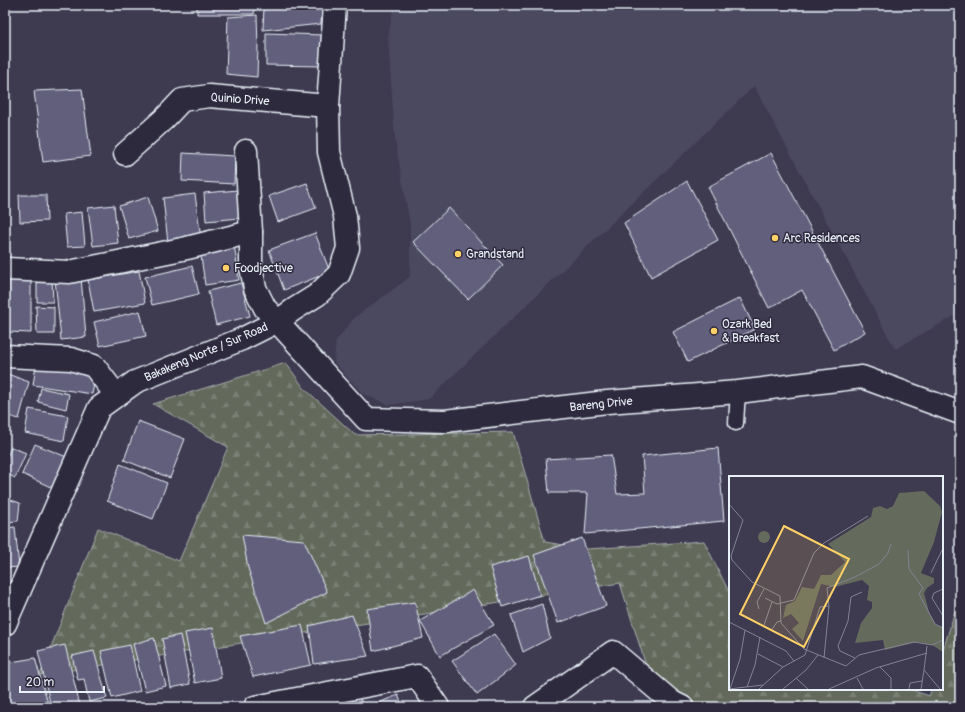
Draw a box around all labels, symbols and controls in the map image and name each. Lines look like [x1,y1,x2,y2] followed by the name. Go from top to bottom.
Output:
[210,90,270,109] street label: Quinio Drive
[783,231,861,246] place label: Arc Residences
[770,233,780,243] marker: Arc Residences
[466,247,524,262] place label: Grandstand
[453,249,463,259] marker: Grandstand
[234,261,293,276] place label: Foodjective
[221,263,231,273] marker: Foodjective
[722,317,780,346] place label: Ozark Bed & Breakfast
[142,320,270,385] street label: Bakakeng Norte / Sur Road
[709,326,719,336] marker: Ozark Bed & Breakfast
[569,394,633,415] street label: Bareng Drive
[729,476,943,690] inset map
[20,668,104,694] scale bar
[26,675,55,690] text: 20 m

